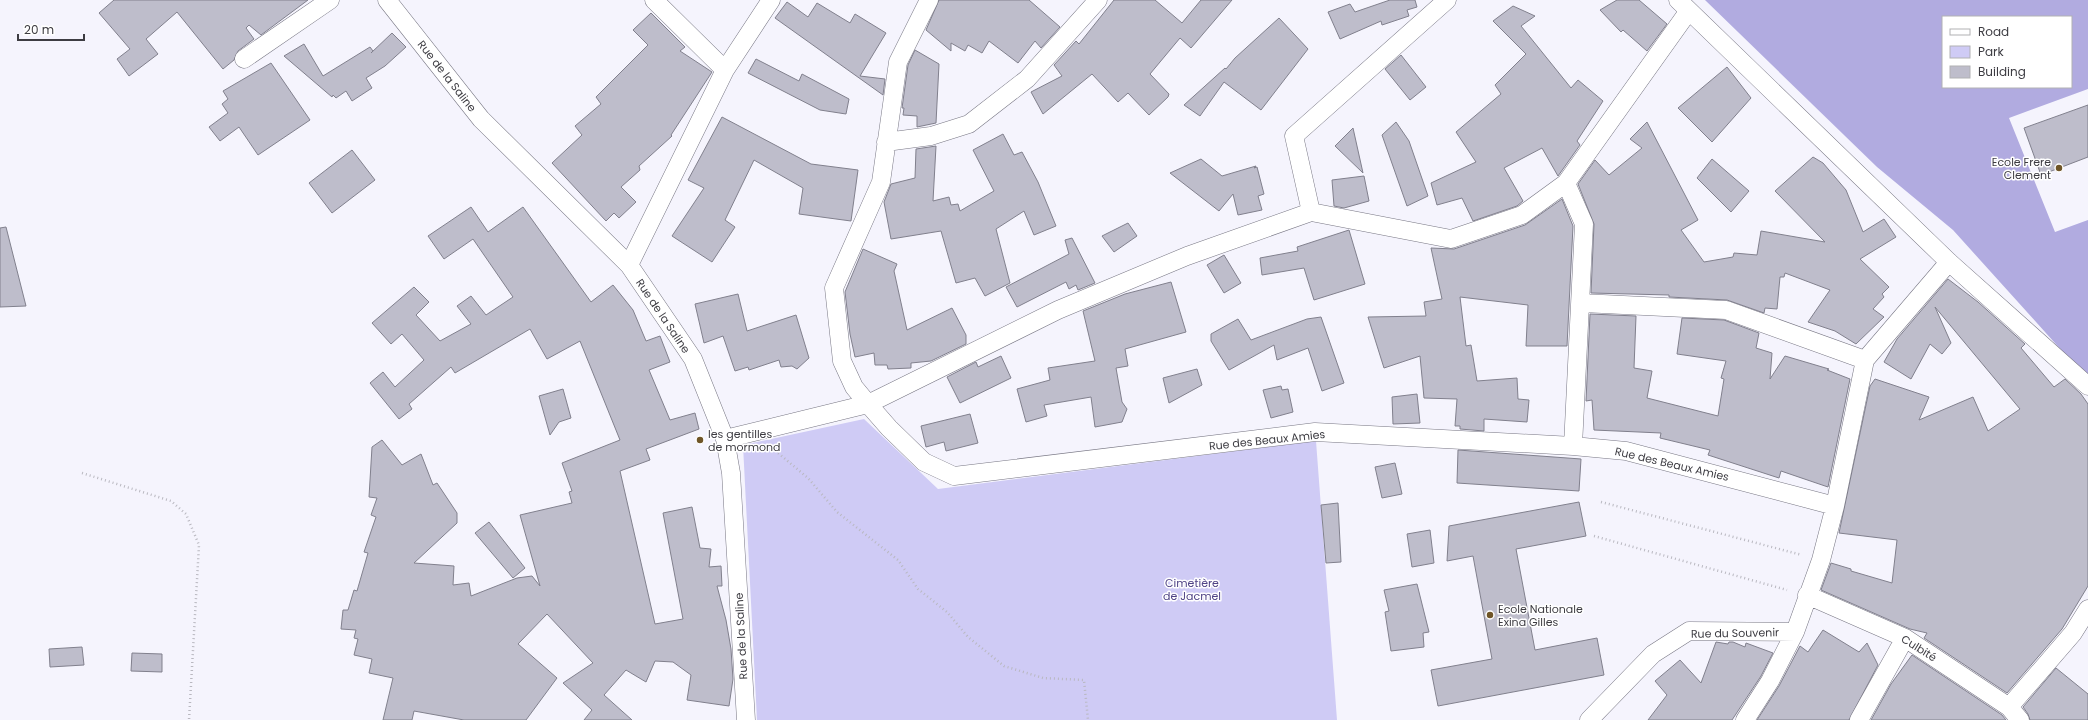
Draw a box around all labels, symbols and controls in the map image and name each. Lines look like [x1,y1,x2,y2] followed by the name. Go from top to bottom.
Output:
[18,16,84,42] scale bar
[1942,16,2072,88] legend
[24,21,54,38] text: 20 m
[1978,23,2009,40] text: Road
[414,37,480,115] street label: Rue de la Saline
[1978,43,2005,60] text: Park
[1978,63,2026,80] text: Building
[1992,154,2051,183] place label: Ecole Frere Clement
[2054,163,2064,173] marker: Ecole Frere Clement
[632,275,694,357] street label: Rue de la Saline
[708,426,781,455] place label: les gentilles de mormond
[1208,426,1326,454] street label: Rue des Beaux Amies
[695,435,705,445] marker: les gentilles de mormond
[1613,443,1731,485] street label: Rue des Beaux Amies
[1163,575,1221,604] park label: Cimetière de Jacmel
[731,592,751,680] street label: Rue de la Saline
[1498,601,1583,630] place label: Ecole Nationale Exina Gilles
[1485,610,1495,620] marker: Ecole Nationale Exina Gilles
[1691,624,1779,642] street label: Rue du Souvenir
[1898,631,1940,665] street label: Culbité

